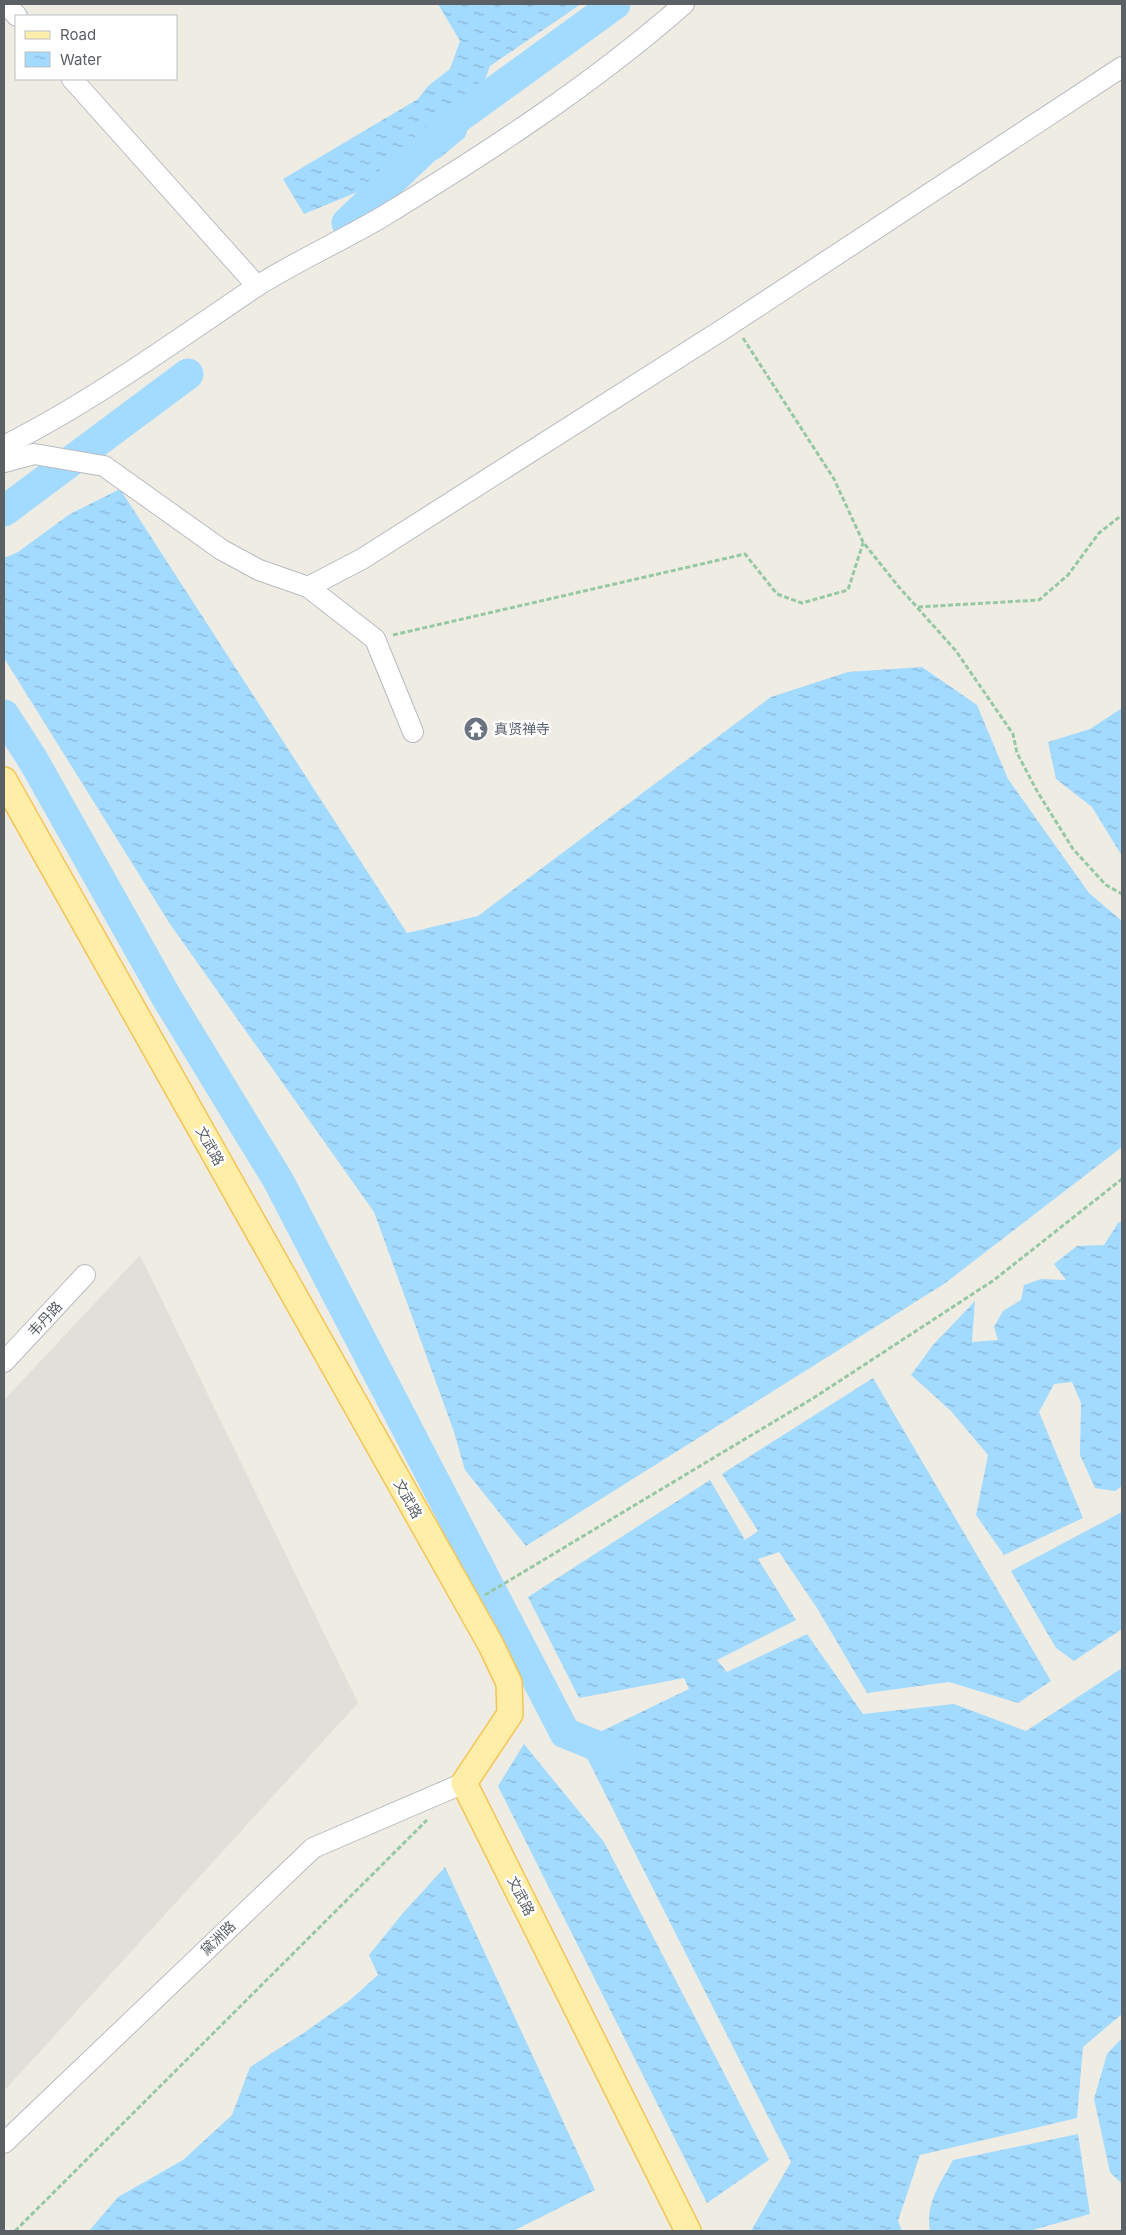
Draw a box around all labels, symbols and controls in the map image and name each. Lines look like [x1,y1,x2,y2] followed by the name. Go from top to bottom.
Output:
[15,15,178,80] legend
[60,25,96,44] text: Road
[60,50,102,69] text: Water
[463,716,489,742] temple icon: 真贤禅寺
[494,720,550,737] place label: 真贤禅寺
[193,1123,228,1168] street label: 文武路
[24,1298,65,1340] street label: 韦丹路
[391,1476,426,1521] street label: 文武路
[504,1873,539,1918] street label: 文武路
[197,1917,239,1958] street label: 黛洲路

